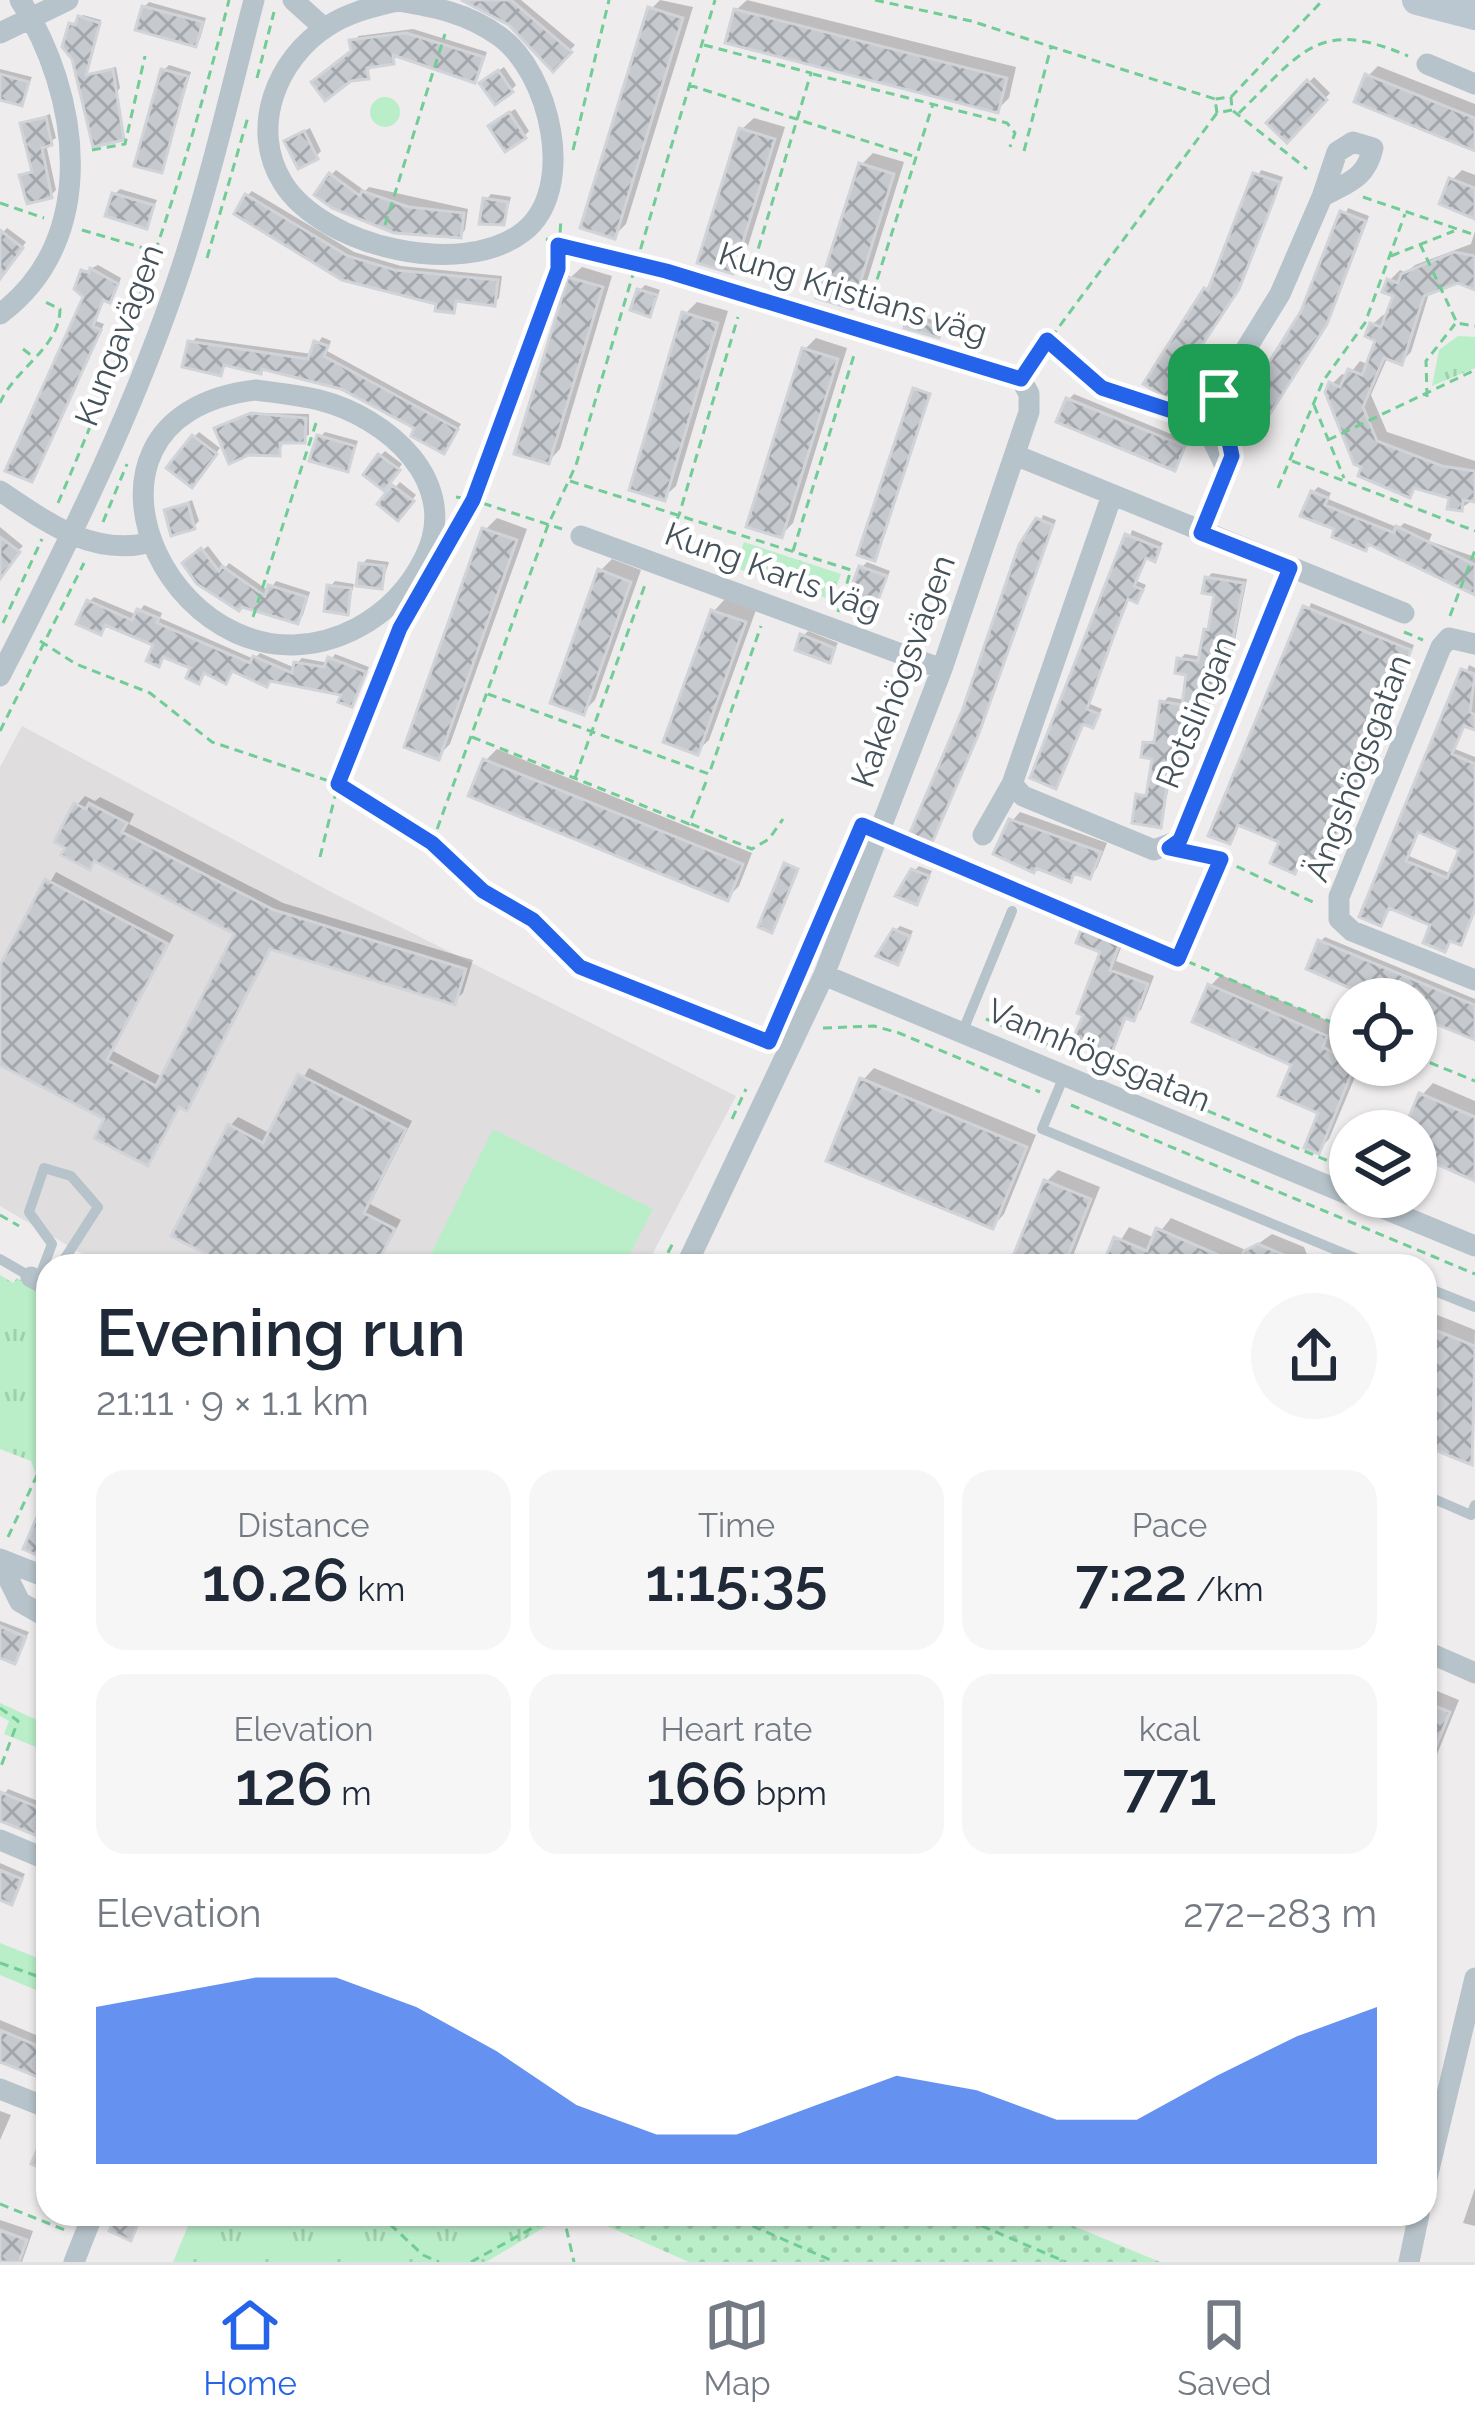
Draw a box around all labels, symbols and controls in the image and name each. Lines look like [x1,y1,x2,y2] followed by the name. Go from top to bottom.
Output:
[714,234,992,352] street label: Kung Kristians väg
[66,239,172,431] street label: Kungavägen
[1168,344,1270,446] pin
[1186,362,1252,428] icon: arrive
[660,514,886,628] street label: Kung Karls väg
[843,550,963,792] street label: Kakehögsvägen
[1148,630,1244,794] street label: Rotslingan
[1297,649,1419,887] street label: Ängshögsgatan
[1329,978,1437,1218] map controls
[1329,978,1437,1086] button: locate
[981,990,1217,1120] street label: Vannhögsgatan
[1329,1110,1437,1218] button: layers
[1251,1293,1377,1419] button: share
[96,1294,466,1371] text: Evening run
[96,1378,369,1424] text: 21:11 · 9 × 1.1 km
[237,1506,370,1545] text: Distance
[698,1506,775,1545] text: Time
[1132,1506,1207,1545] text: Pace
[202,1545,349,1615] text: 10.26
[645,1545,828,1615] text: 1:15:35
[1075,1545,1187,1615] text: 7:22
[349,1570,405,1609] text: km
[1187,1570,1264,1609] text: /km
[233,1710,374,1749] text: Elevation
[661,1710,813,1749] text: Heart rate
[1139,1710,1200,1749] text: kcal
[235,1749,333,1819] text: 126
[646,1749,747,1819] text: 166
[1122,1749,1217,1819] text: 771
[333,1774,372,1813] text: m
[747,1774,827,1813] text: bpm
[96,1890,262,1936] text: Elevation
[1183,1890,1377,1936] text: 272–283 m
[203,2292,297,2403] tab: Home
[703,2292,771,2403] tab: Map
[1177,2292,1272,2403] tab: Saved

